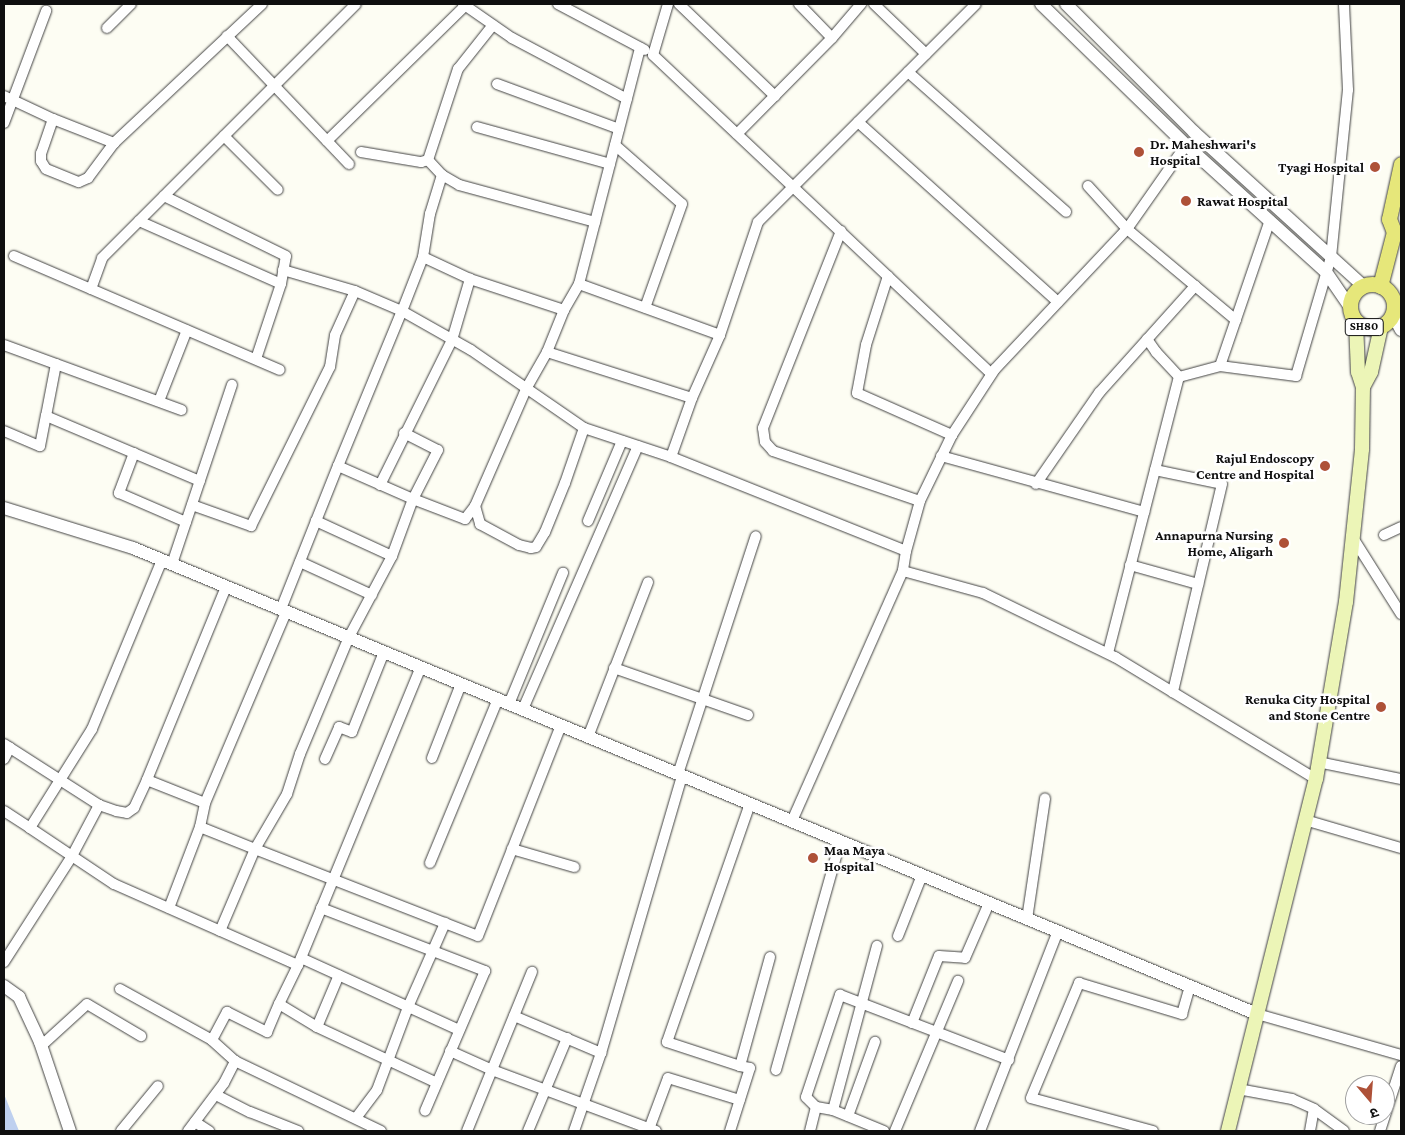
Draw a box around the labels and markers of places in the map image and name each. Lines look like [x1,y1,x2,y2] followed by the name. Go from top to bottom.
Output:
[1150,136,1256,168] place label: Dr. Maheshwari's Hospital
[1132,145,1146,159] marker: Dr. Maheshwari's Hospital
[1278,159,1364,175] place label: Tyagi Hospital
[1368,160,1382,174] marker: Tyagi Hospital
[1197,193,1288,209] place label: Rawat Hospital
[1179,194,1193,208] marker: Rawat Hospital
[1196,450,1314,482] place label: Rajul Endoscopy Centre and Hospital
[1318,459,1332,473] marker: Rajul Endoscopy Centre and Hospital
[1155,527,1273,560] place label: Annapurna Nursing Home, Aligarh
[1277,536,1291,550] marker: Annapurna Nursing Home, Aligarh
[1245,691,1370,724] place label: Renuka City Hospital and Stone Centre
[1374,700,1388,714] marker: Renuka City Hospital and Stone Centre
[824,842,885,874] place label: Maa Maya Hospital
[806,851,820,865] marker: Maa Maya Hospital

